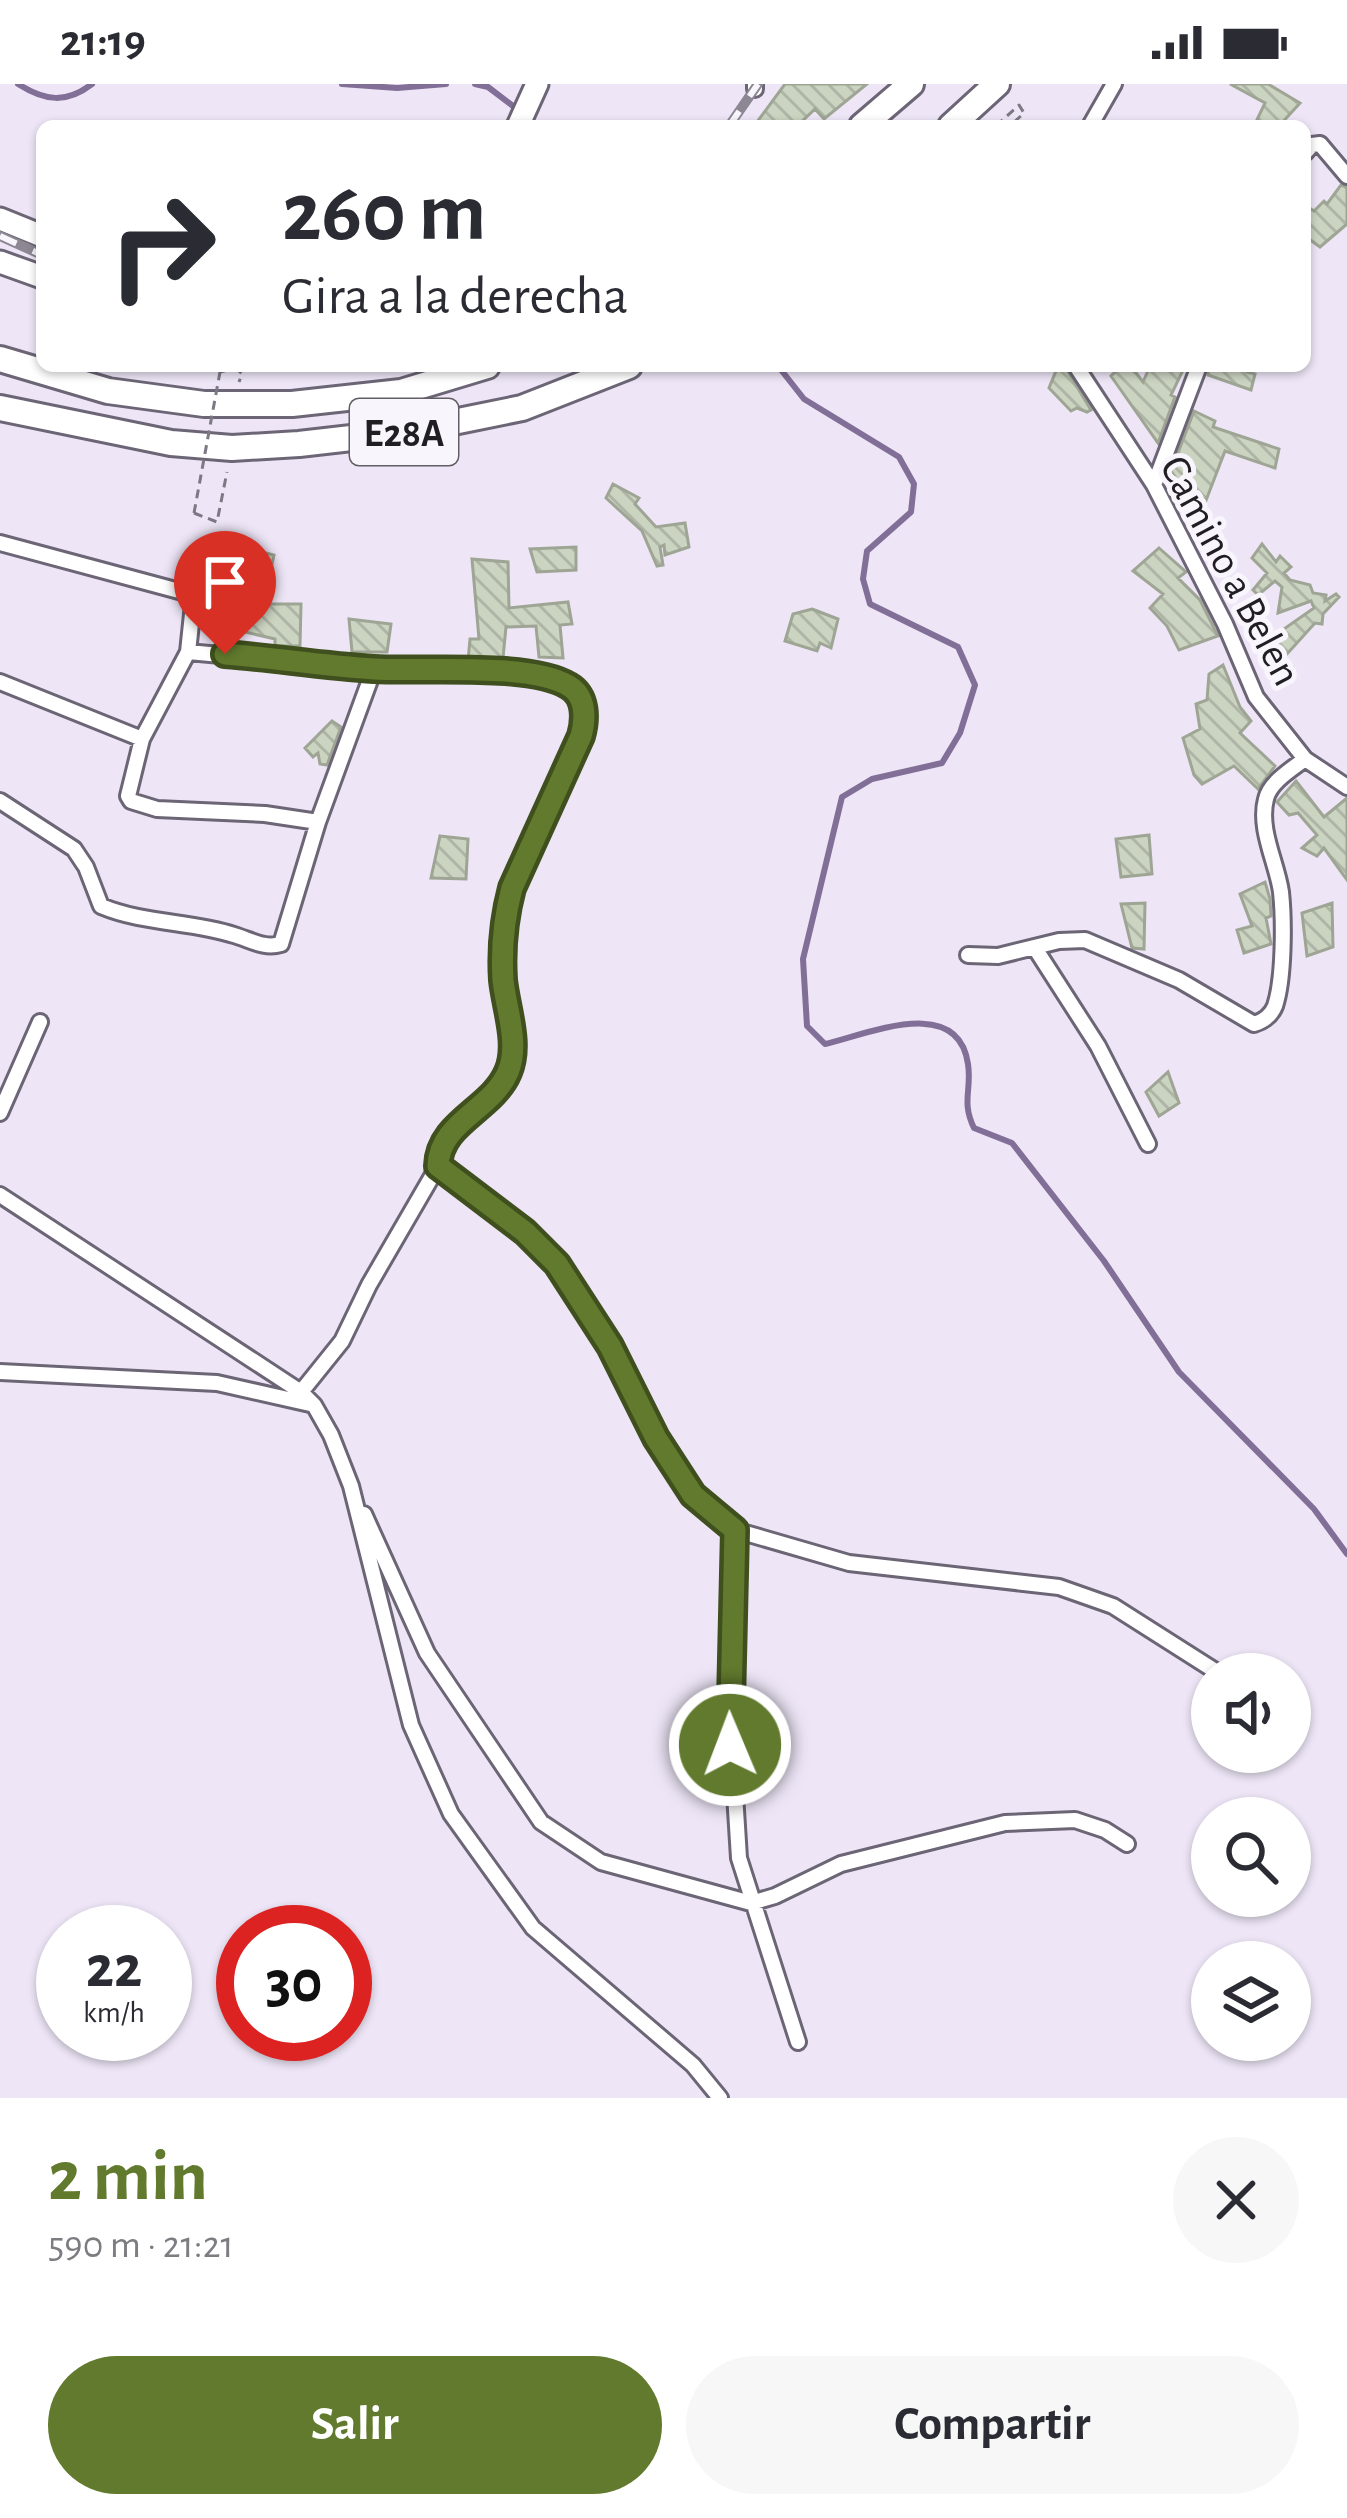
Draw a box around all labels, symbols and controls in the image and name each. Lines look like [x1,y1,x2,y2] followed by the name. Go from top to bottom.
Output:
[60,19,146,64] text: 21:19
[84,168,240,324] icon: right
[282,172,486,256] text: 260 m
[282,270,628,324] text: Gira a la derecha
[350,399,458,465] road number: E28A
[1152,449,1308,693] street label: Camino a Belen
[174,531,276,654] pin
[192,549,258,615] icon: arrive
[1191,1653,1311,2061] map controls
[1191,1653,1311,1773] button: sound
[667,1682,793,1808] position arrow
[1191,1797,1311,1917] button: search
[216,1905,372,2061] speed limit sign: 30
[86,1938,142,1998] text: 22
[1191,1941,1311,2061] button: layers
[83,1998,145,2028] text: km/h
[1173,2137,1299,2263] button: close
[48,2141,208,2213] text: 2 min
[48,2226,234,2265] text: 590 m · 21:21
[48,2356,662,2494] button: Salir
[686,2356,1299,2494] button: Compartir

